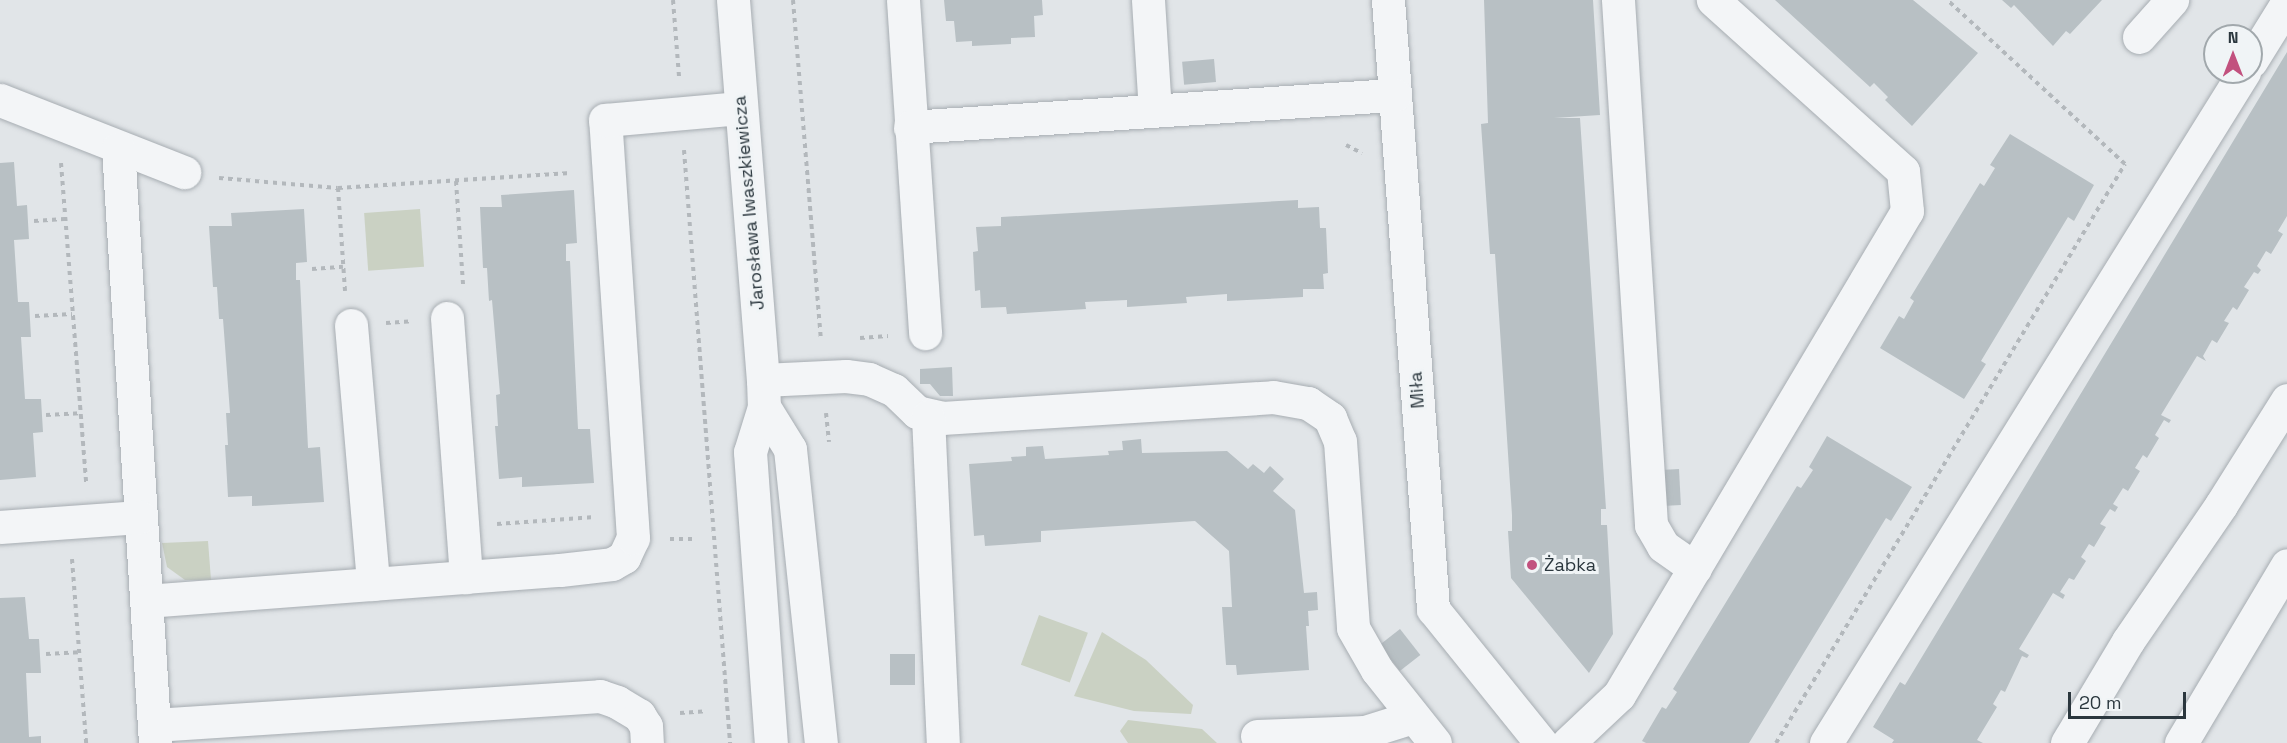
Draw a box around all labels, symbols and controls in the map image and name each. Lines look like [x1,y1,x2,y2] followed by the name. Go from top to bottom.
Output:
[2203,24,2263,84] north arrow
[2228,27,2238,48] text: N
[729,95,769,311] street label: Jarosława Iwaszkiewicza
[1405,371,1429,409] street label: Miła
[1544,554,1596,576] place label: Żabka
[1525,558,1539,572] marker: Żabka
[2071,680,2190,718] scale bar
[2079,691,2122,714] text: 20 m

